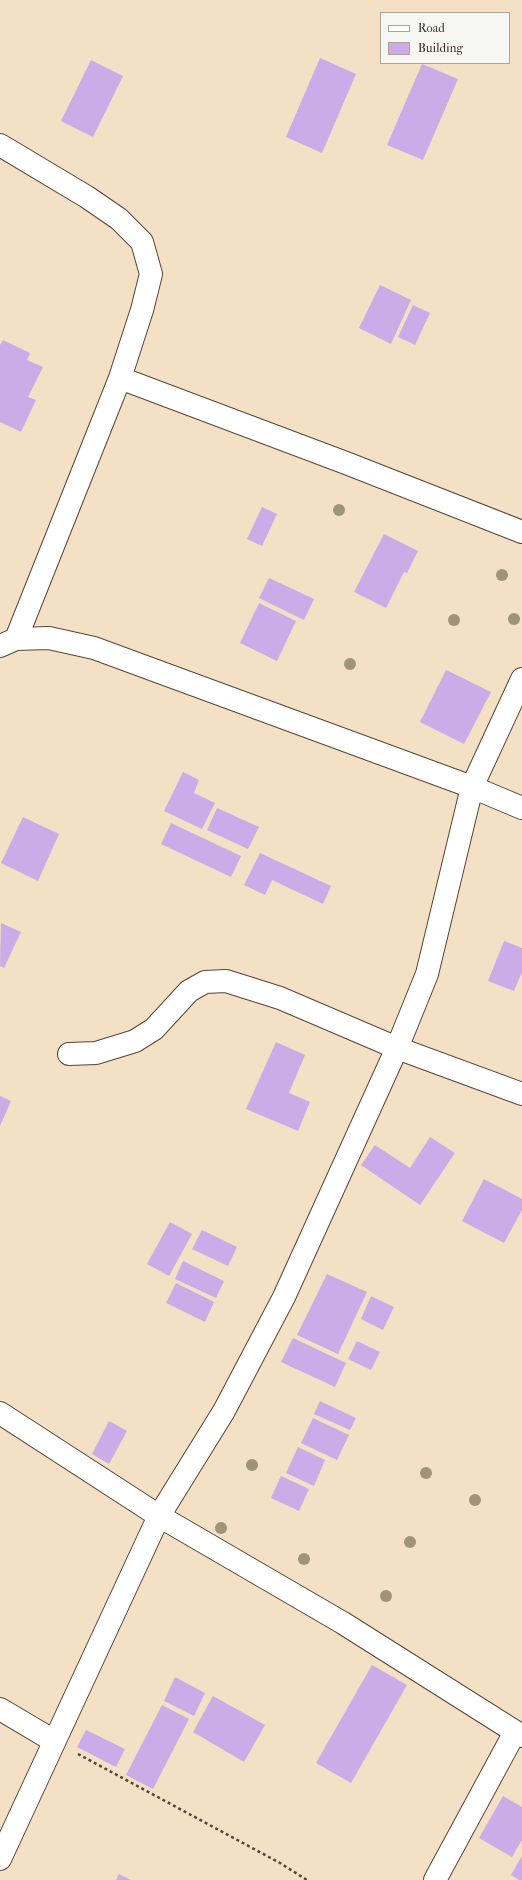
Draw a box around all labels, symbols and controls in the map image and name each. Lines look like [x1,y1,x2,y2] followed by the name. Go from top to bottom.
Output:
[380,12,510,64] legend
[418,21,445,35] text: Road
[418,41,463,55] text: Building

